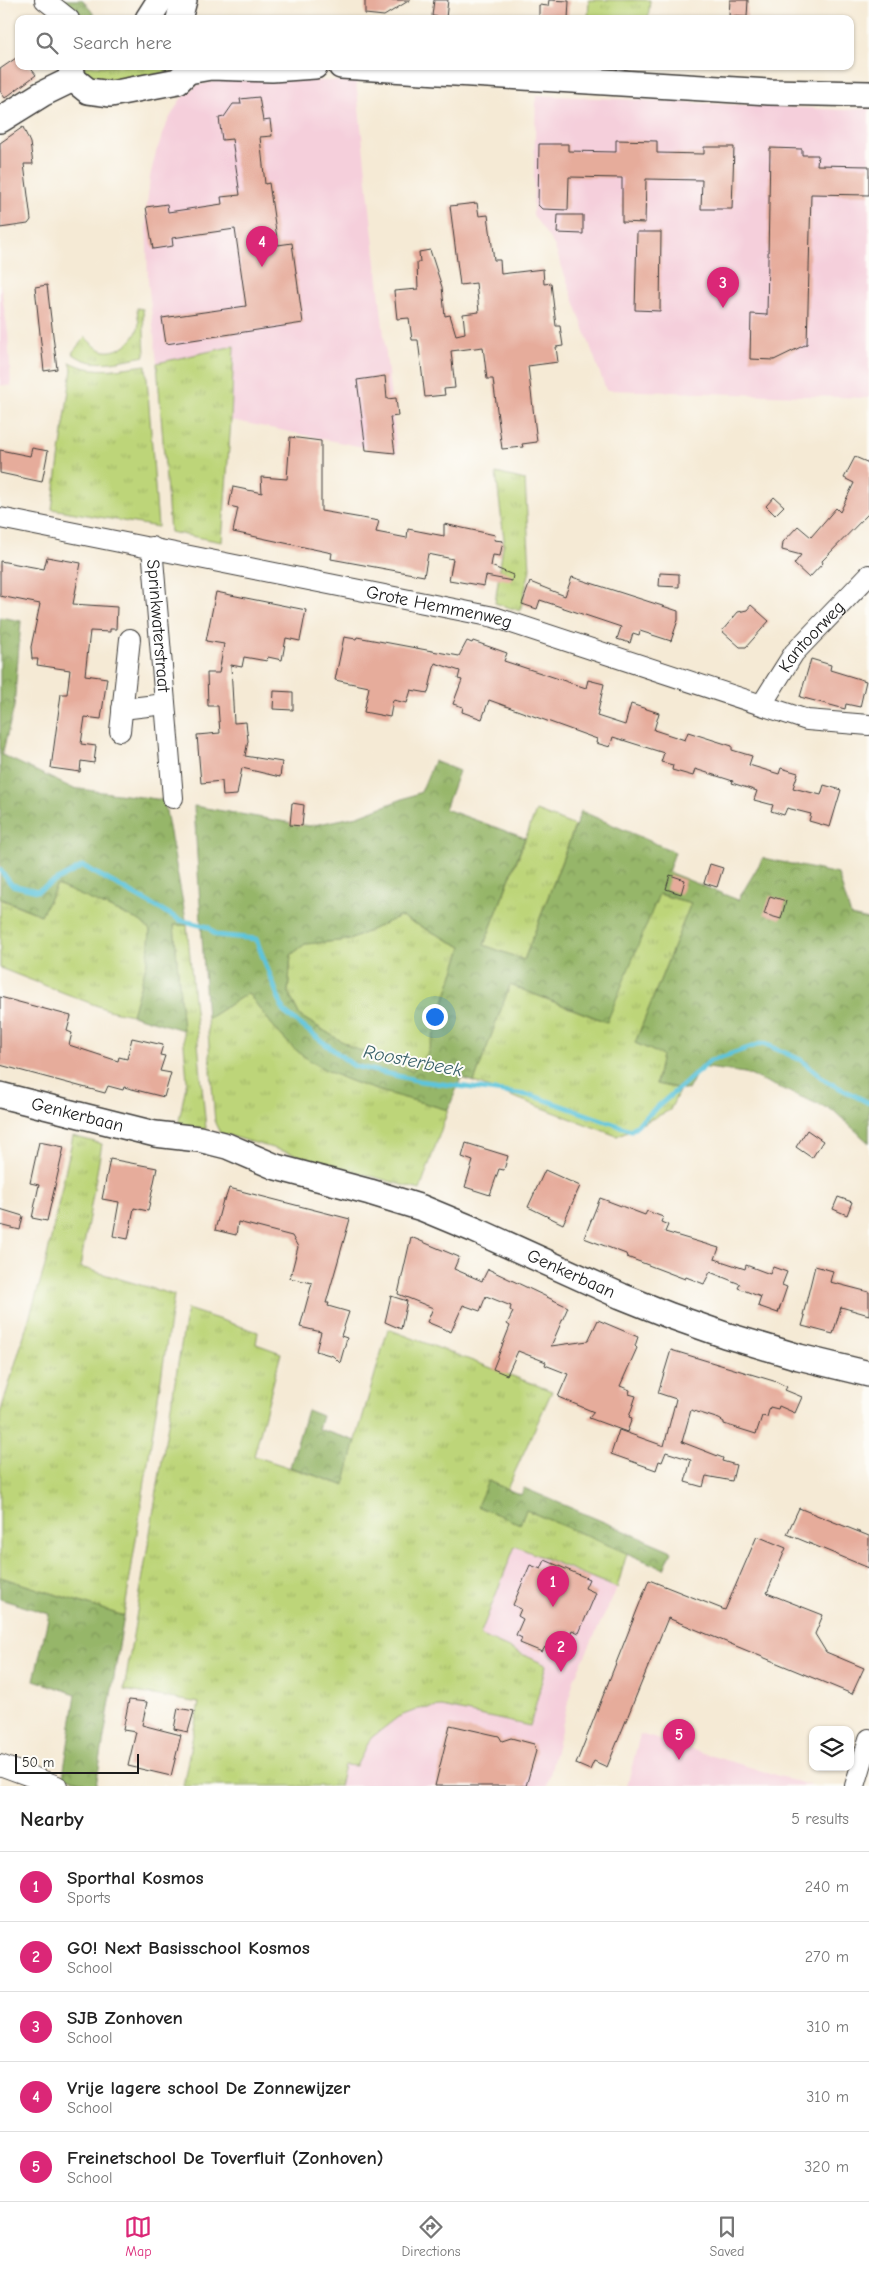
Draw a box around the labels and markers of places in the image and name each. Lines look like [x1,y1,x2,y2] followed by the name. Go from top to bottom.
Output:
[246,226,278,267] pin: 4
[707,267,739,308] pin: 3
[537,1566,569,1607] pin: 1
[545,1631,577,1672] pin: 2
[663,1719,695,1760] pin: 5

